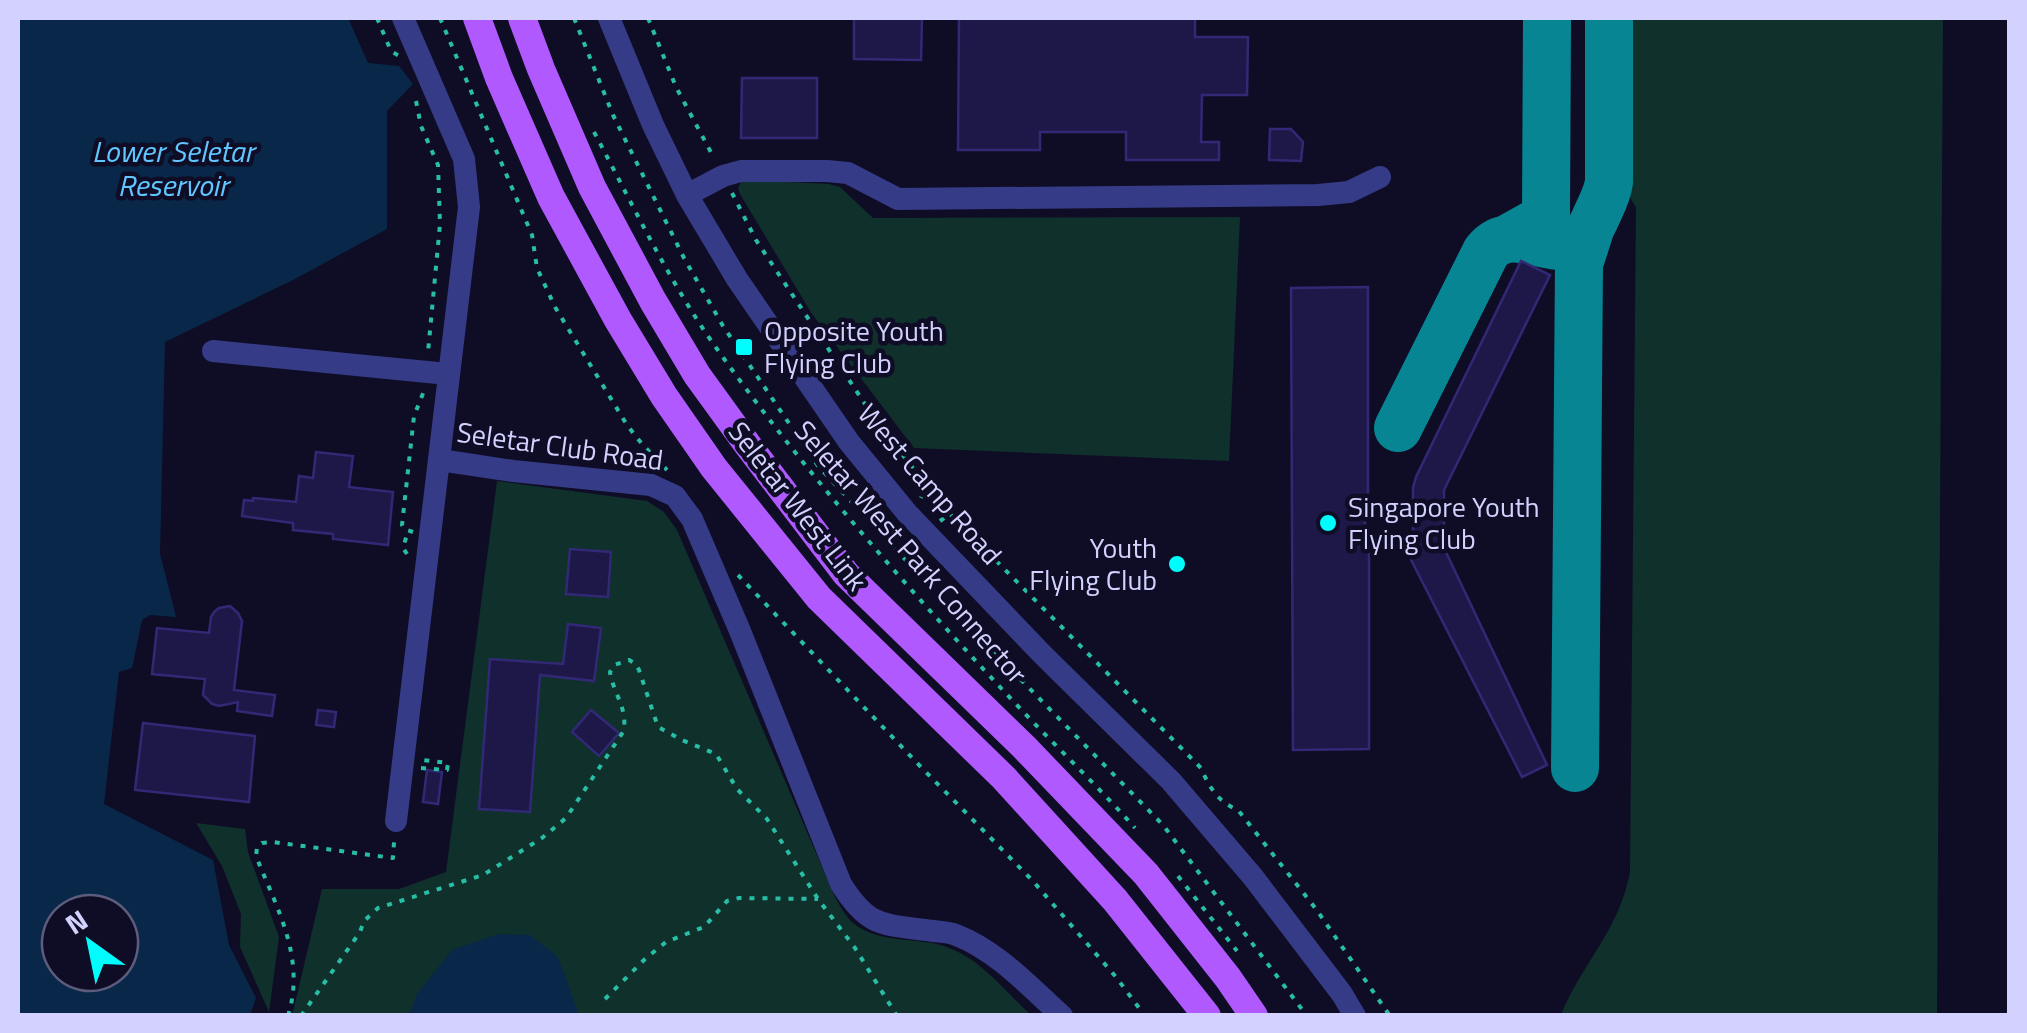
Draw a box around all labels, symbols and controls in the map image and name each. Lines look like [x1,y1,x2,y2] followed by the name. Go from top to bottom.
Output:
[92,128,257,208] water label: Lower Seletar Reservoir
[764,309,944,384] place label: Opposite Youth Flying Club
[733,336,755,358] marker: Opposite Youth Flying Club
[848,393,1013,574] street label: West Camp Road
[454,410,666,481] street label: Seletar Club Road
[785,410,1038,693] street label: Seletar West Park Connector
[718,412,878,600] street label: Seletar West Link
[1348,485,1540,560] place label: Singapore Youth Flying Club
[1317,512,1339,534] marker: Singapore Youth Flying Club
[1029,526,1157,601] place label: Youth Flying Club
[1166,553,1188,575] marker: Youth Flying Club
[40,893,140,993] north arrow
[56,898,96,945] text: N

